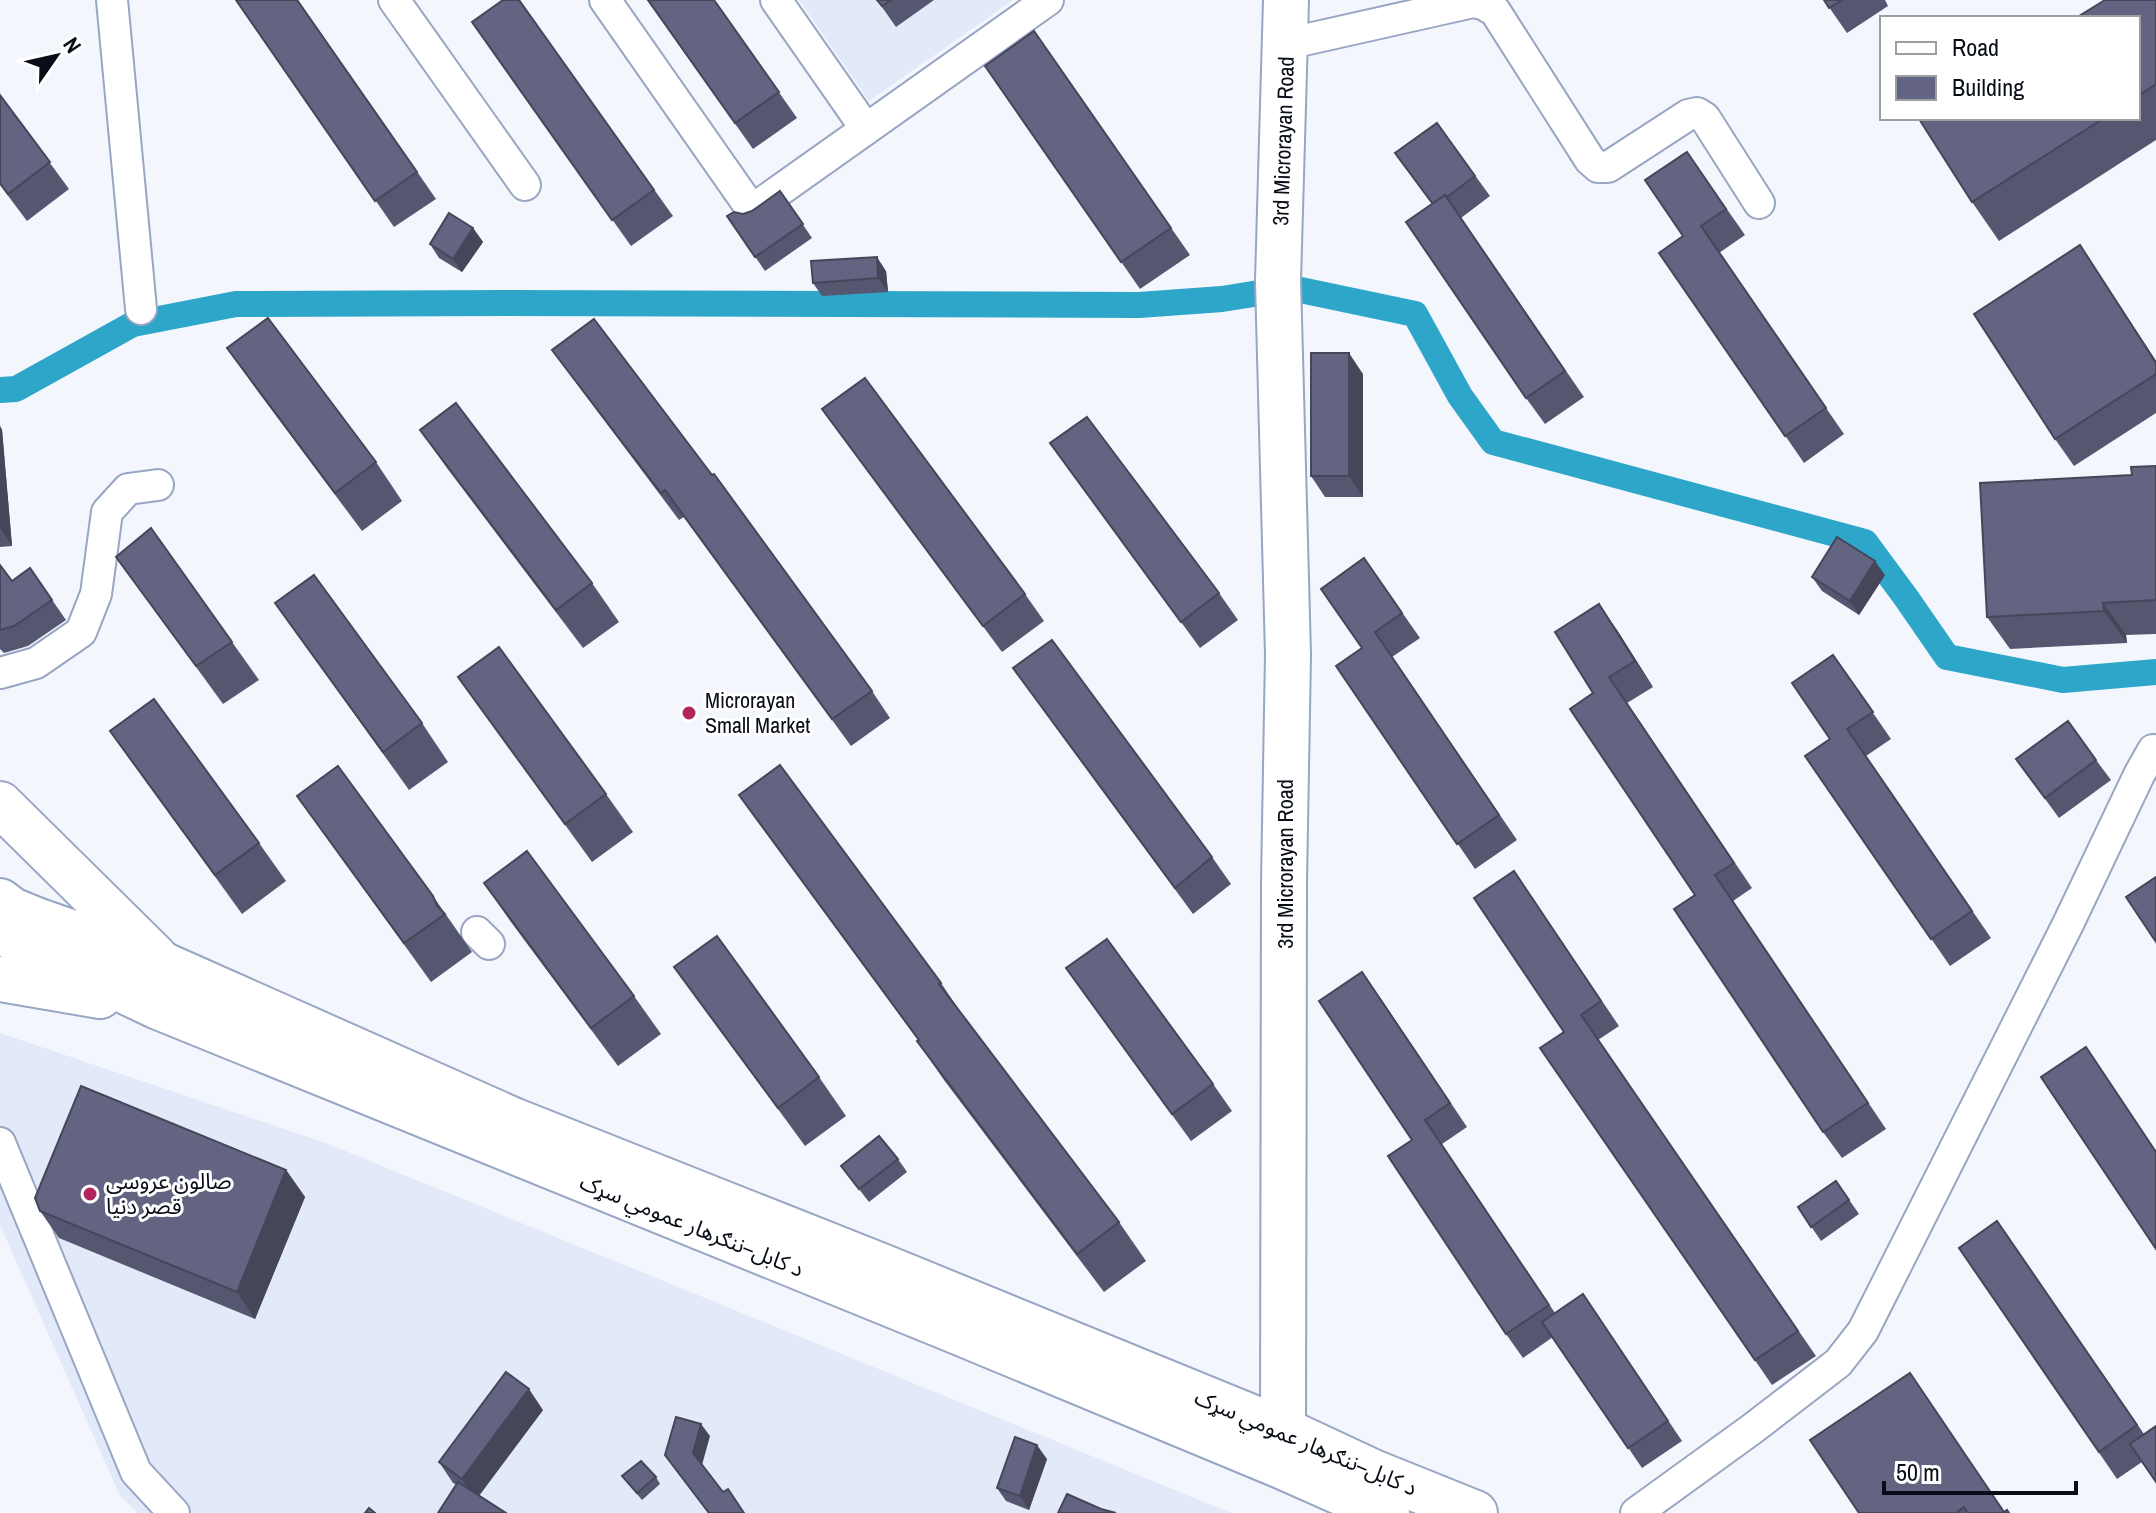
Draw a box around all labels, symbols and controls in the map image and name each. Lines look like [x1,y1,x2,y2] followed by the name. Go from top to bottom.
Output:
[16,16,96,96] north arrow
[1880,16,2140,120] legend
[57,31,89,59] text: N
[1952,31,1999,63] text: Road
[1265,56,1301,226] street label: 3rd Microrayan Road
[1952,71,2024,103] text: Building
[705,685,810,740] place label: Microrayan Small Market
[680,704,698,722] marker: Microrayan Small Market
[1270,779,1300,949] street label: 3rd Microrayan Road
[106,1166,232,1221] place label: صالون عروسی قصر دنیا
[575,1166,808,1286] street label: د کابل–ننګرهار عمومي سړک
[81,1185,99,1203] marker: صالون عروسی قصر دنیا
[1189,1382,1422,1504] street label: د کابل–ننګرهار عمومي سړک
[1884,1445,2076,1495] scale bar
[1896,1456,1940,1488] text: 50 m

